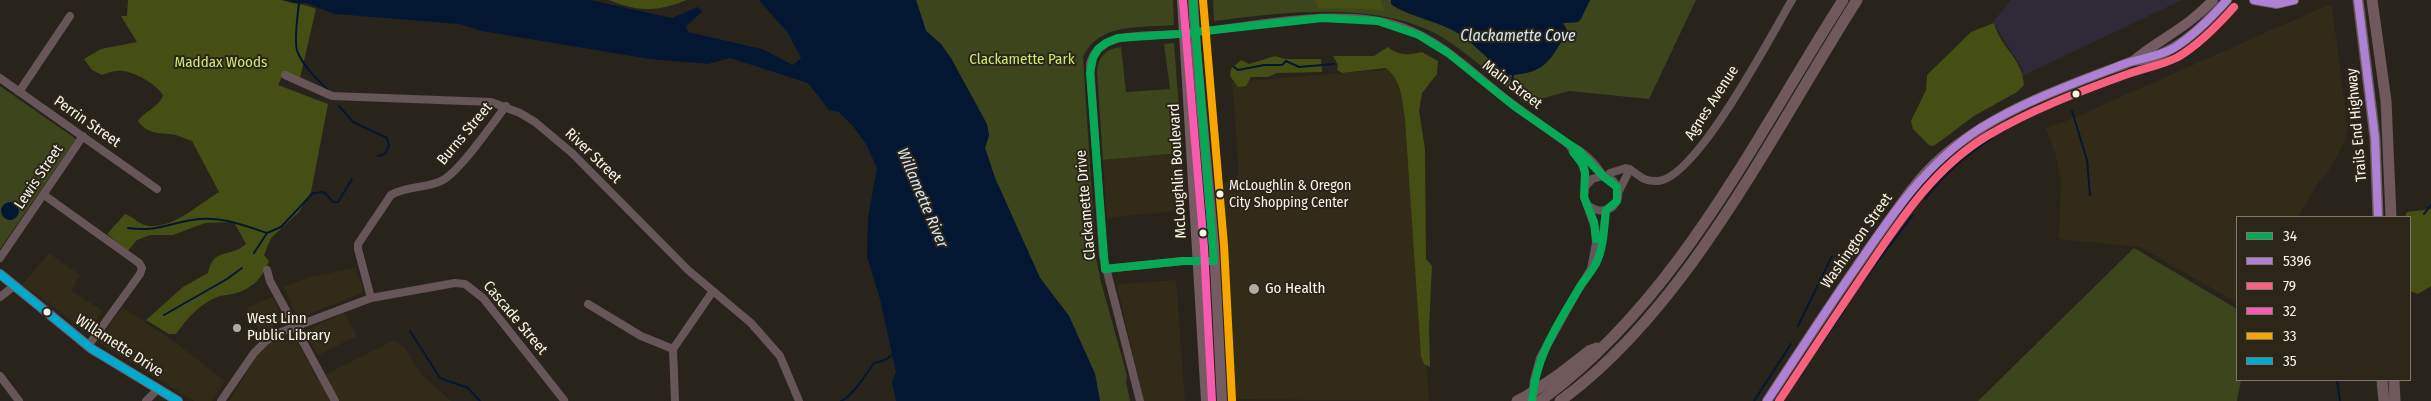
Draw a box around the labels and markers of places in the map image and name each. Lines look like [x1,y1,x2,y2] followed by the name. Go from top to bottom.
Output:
[2071,89,2081,99] unlabelled marker
[1229,178,1351,210] place label: McLoughlin & Oregon City Shopping Center
[1215,189,1225,199] marker: McLoughlin & Oregon City Shopping Center
[1198,228,1208,238] unlabelled marker
[1265,280,1325,298] place label: Go Health
[1247,282,1261,296] marker: Go Health
[42,307,52,317] unlabelled marker
[247,310,330,345] place label: West Linn Public Library
[231,322,243,334] marker: West Linn Public Library

